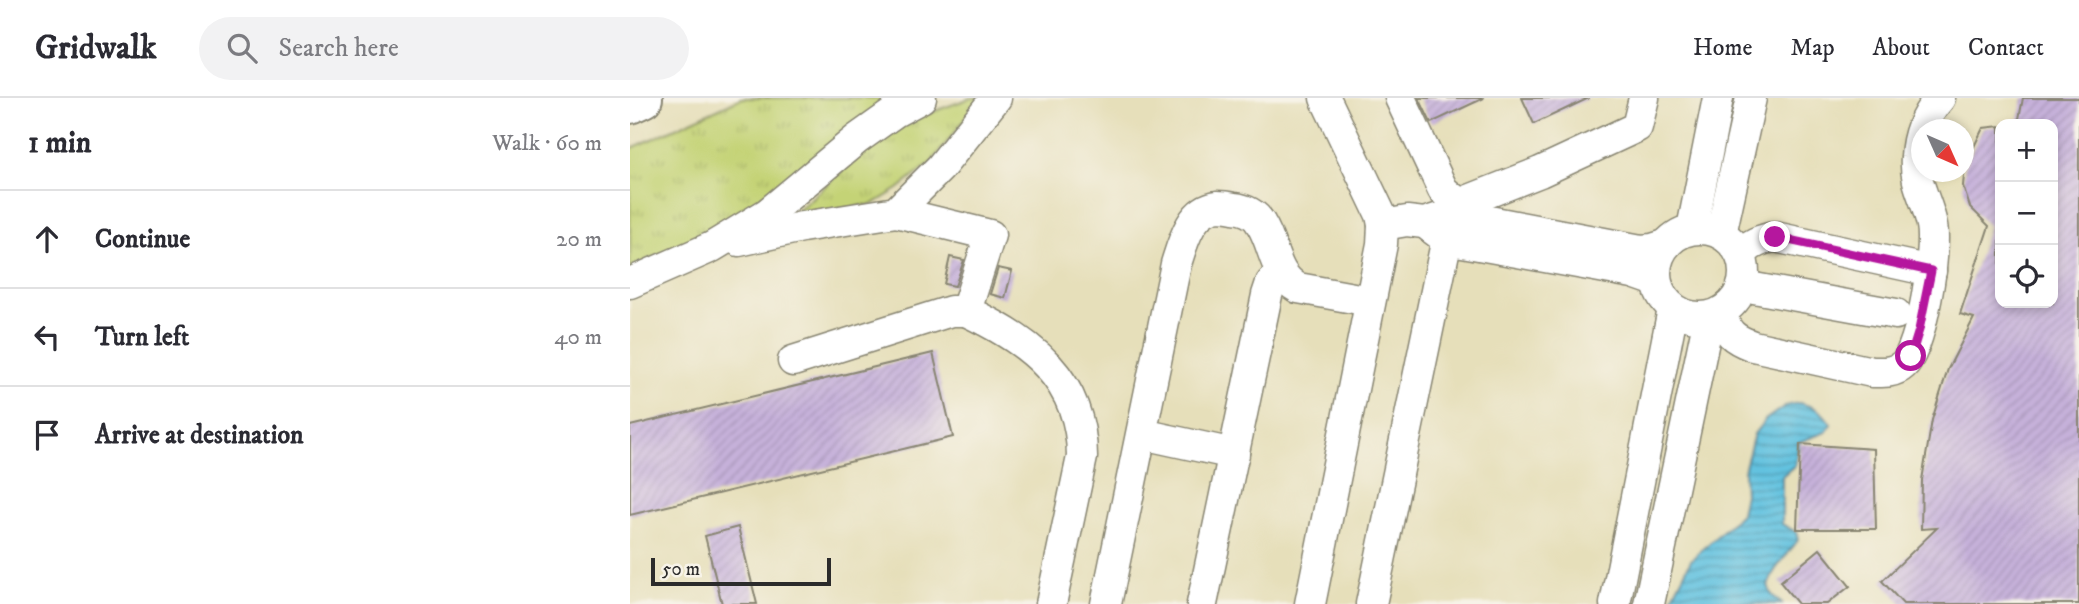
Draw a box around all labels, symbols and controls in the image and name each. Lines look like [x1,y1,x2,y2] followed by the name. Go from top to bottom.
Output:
[199,17,689,80] search box
[35,28,157,69] text: Gridwalk
[223,29,261,67] icon: search
[279,32,399,65] text: Search here
[1693,33,1752,63] text: Home
[1790,33,1835,63] text: Map
[1873,33,1930,63] text: About
[1968,33,2044,63] text: Contact
[1911,119,1974,182] north arrow
[1995,119,2058,308] map controls
[1995,119,2058,182] button: +
[28,125,91,162] text: 1 min
[492,129,602,158] text: Walk · 60 m
[1995,182,2058,245] button: −
[28,220,66,258] icon: ahead
[1759,221,1790,252] route end
[95,223,190,256] text: Continue
[556,225,602,254] text: 20 m
[1995,245,2058,308] button: locate
[28,318,66,356] icon: left
[95,321,189,354] text: Turn left
[554,323,602,352] text: 40 m
[1895,340,1926,371] route start
[28,416,66,454] icon: arrive
[95,419,304,452] text: Arrive at destination
[651,555,831,587] scale bar
[662,558,700,581] text: 50 m

